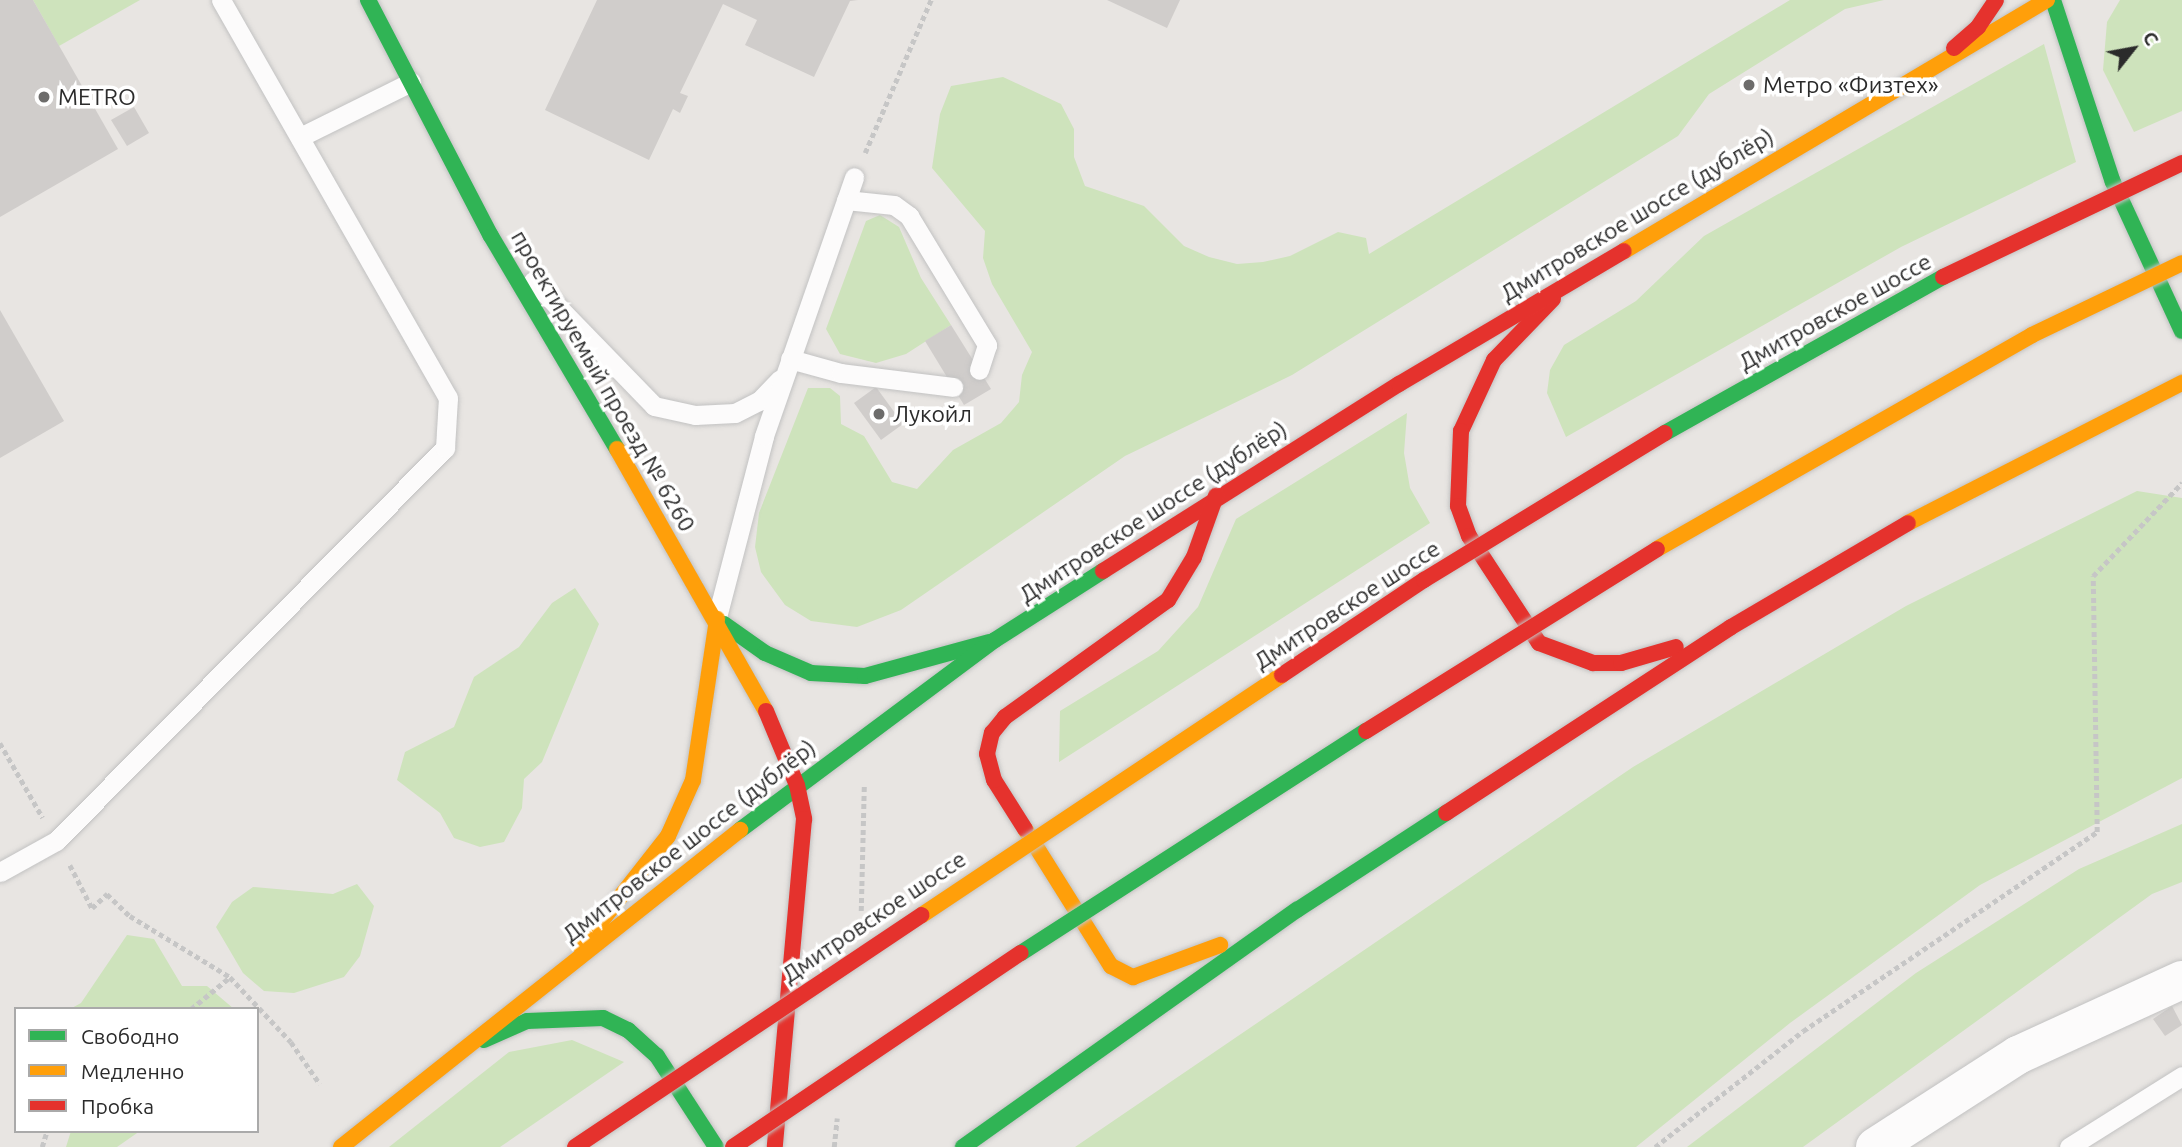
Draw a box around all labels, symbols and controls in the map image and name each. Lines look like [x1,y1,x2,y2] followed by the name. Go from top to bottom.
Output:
[2098,14,2168,84] north arrow
[2138,27,2164,49] text: С
[1763,71,1939,99] place label: Метро «Физтех»
[1741,77,1757,93] marker: Метро «Физтех»
[58,83,136,111] place label: METRO
[36,89,52,105] marker: METRO
[1496,122,1778,308] street label: Дмитровское шоссе (дублёр)
[505,225,701,537] street label: проектируемый проезд № 6260
[1734,248,1936,376] street label: Дмитровское шоссе
[893,400,972,428] place label: Лукойл
[871,406,887,422] marker: Лукойл
[1014,415,1292,609] street label: Дмитровское шоссе (дублёр)
[1249,535,1445,675] street label: Дмитровское шоссе
[557,734,821,948] street label: Дмитровское шоссе (дублёр)
[777,845,971,989] street label: Дмитровское шоссе
[14,1007,259,1133] legend
[81,1024,179,1048] text: Свободно
[81,1059,184,1083] text: Медленно
[81,1094,154,1118] text: Пробка

